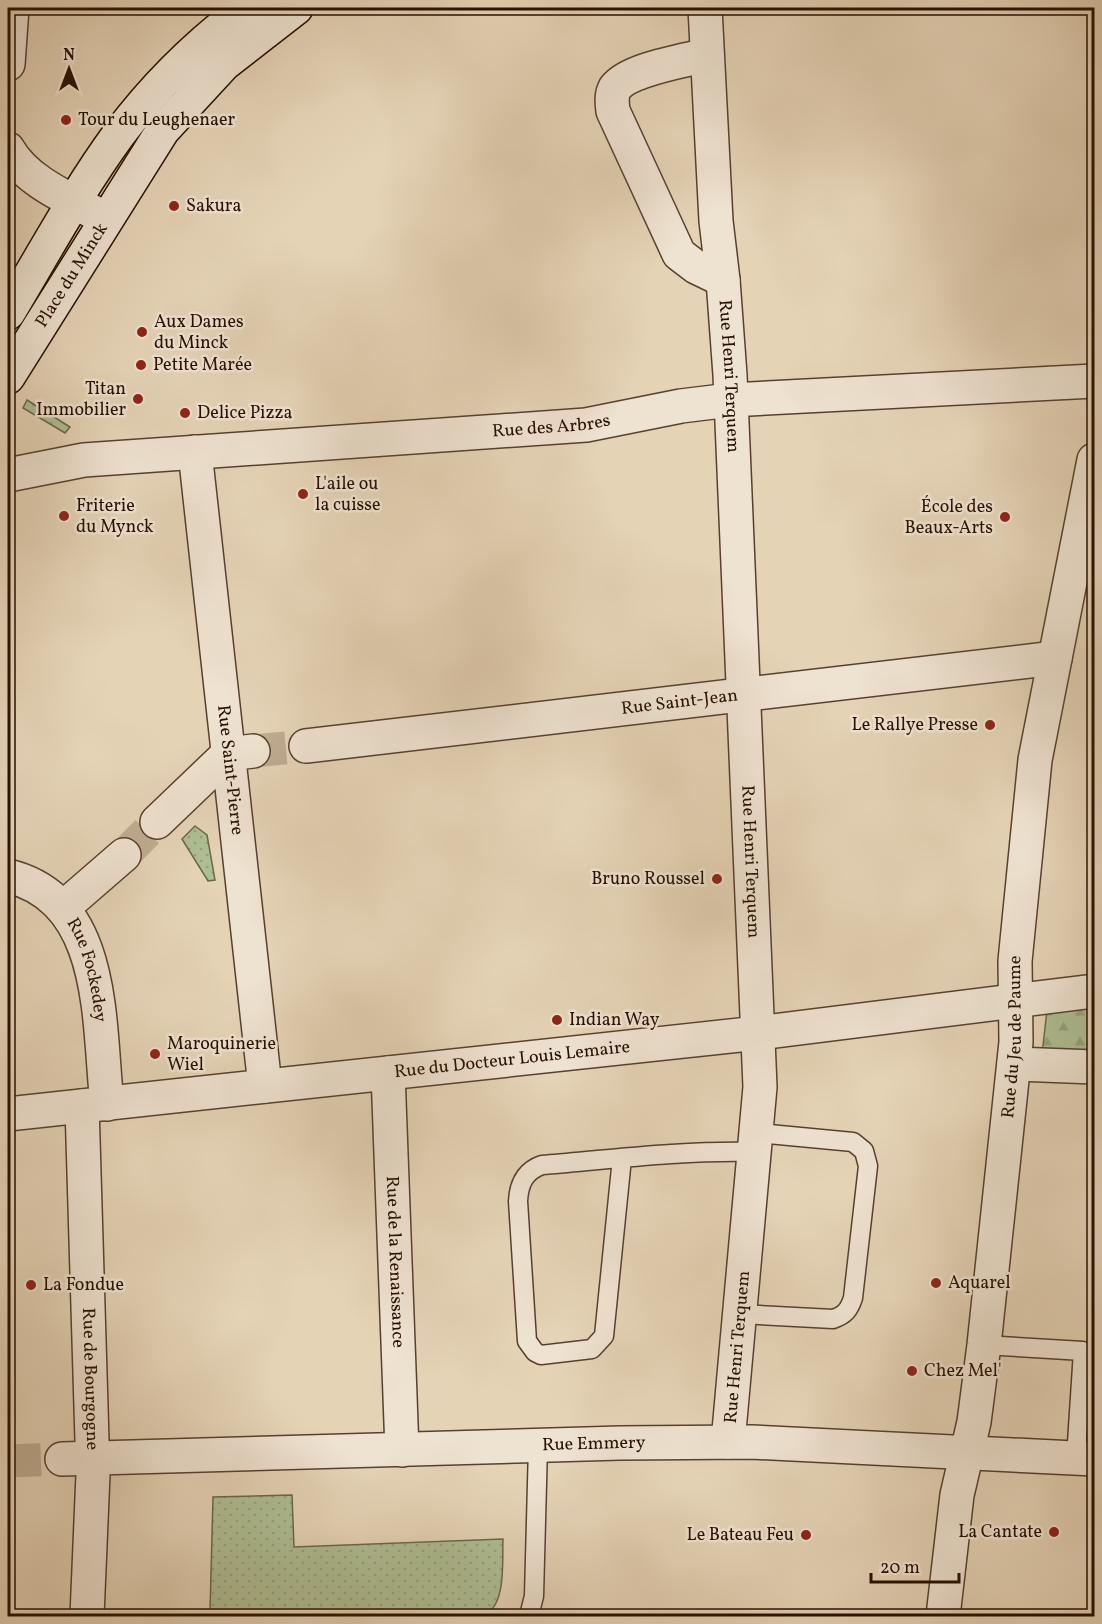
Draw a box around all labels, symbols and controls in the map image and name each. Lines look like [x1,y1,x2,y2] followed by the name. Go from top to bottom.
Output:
[39,39,99,99] north arrow
[63,45,75,67] text: N
[78,108,236,133] place label: Tour du Leughenaer
[59,113,73,127] marker: Tour du Leughenaer
[186,194,241,219] place label: Sakura
[167,199,181,213] marker: Sakura
[29,218,114,333] street label: Place du Minck
[712,299,746,453] street label: Rue Henri Terquem
[154,310,244,356] place label: Aux Dames du Minck
[135,325,149,339] marker: Aux Dames du Minck
[153,353,252,378] place label: Petite Marée
[134,358,148,372] marker: Petite Marée
[36,377,126,423] place label: Titan Immobilier
[131,392,145,406] marker: Titan Immobilier
[197,401,293,426] place label: Delice Pizza
[178,406,192,420] marker: Delice Pizza
[491,408,613,444] street label: Rue des Arbres
[315,472,381,518] place label: L'aile ou la cuisse
[296,487,310,501] marker: L'aile ou la cuisse
[76,494,154,540] place label: Friterie du Mynck
[905,495,993,541] place label: École des Beaux-Arts
[57,509,71,523] marker: Friterie du Mynck
[998,510,1012,524] marker: École des Beaux-Arts
[620,683,739,721] street label: Rue Saint-Jean
[211,704,250,836] street label: Rue Saint-Pierre
[852,713,978,738] place label: Le Rallye Presse
[983,718,997,732] marker: Le Rallye Presse
[735,784,766,939] street label: Rue Henri Terquem
[591,867,705,892] place label: Bruno Roussel
[710,872,724,886] marker: Bruno Roussel
[60,913,113,1023] street label: Rue Fockedey
[996,954,1029,1120] street label: Rue du Jeu de Paume
[569,1008,660,1033] place label: Indian Way
[550,1013,564,1027] marker: Indian Way
[167,1032,276,1078] place label: Maroquinerie Wiel
[393,1034,631,1085] street label: Rue du Docteur Louis Lemaire
[148,1047,162,1061] marker: Maroquinerie Wiel
[379,1175,411,1348] street label: Rue de la Renaissance
[719,1270,757,1424] street label: Rue Henri Terquem
[948,1271,1011,1296] place label: Aquarel
[43,1273,124,1298] place label: La Fondue
[929,1276,943,1290] marker: Aquarel
[24,1278,38,1292] marker: La Fondue
[76,1307,105,1451] street label: Rue de Bourgogne
[924,1359,1002,1384] place label: Chez Mel'
[905,1364,919,1378] marker: Chez Mel'
[542,1430,646,1458] street label: Rue Emmery
[958,1520,1042,1545] place label: La Cantate
[687,1523,794,1548] place label: Le Bateau Feu
[1047,1525,1061,1539] marker: La Cantate
[799,1528,813,1542] marker: Le Bateau Feu
[871,1546,960,1584] scale bar
[880,1556,920,1581] text: 20 m

